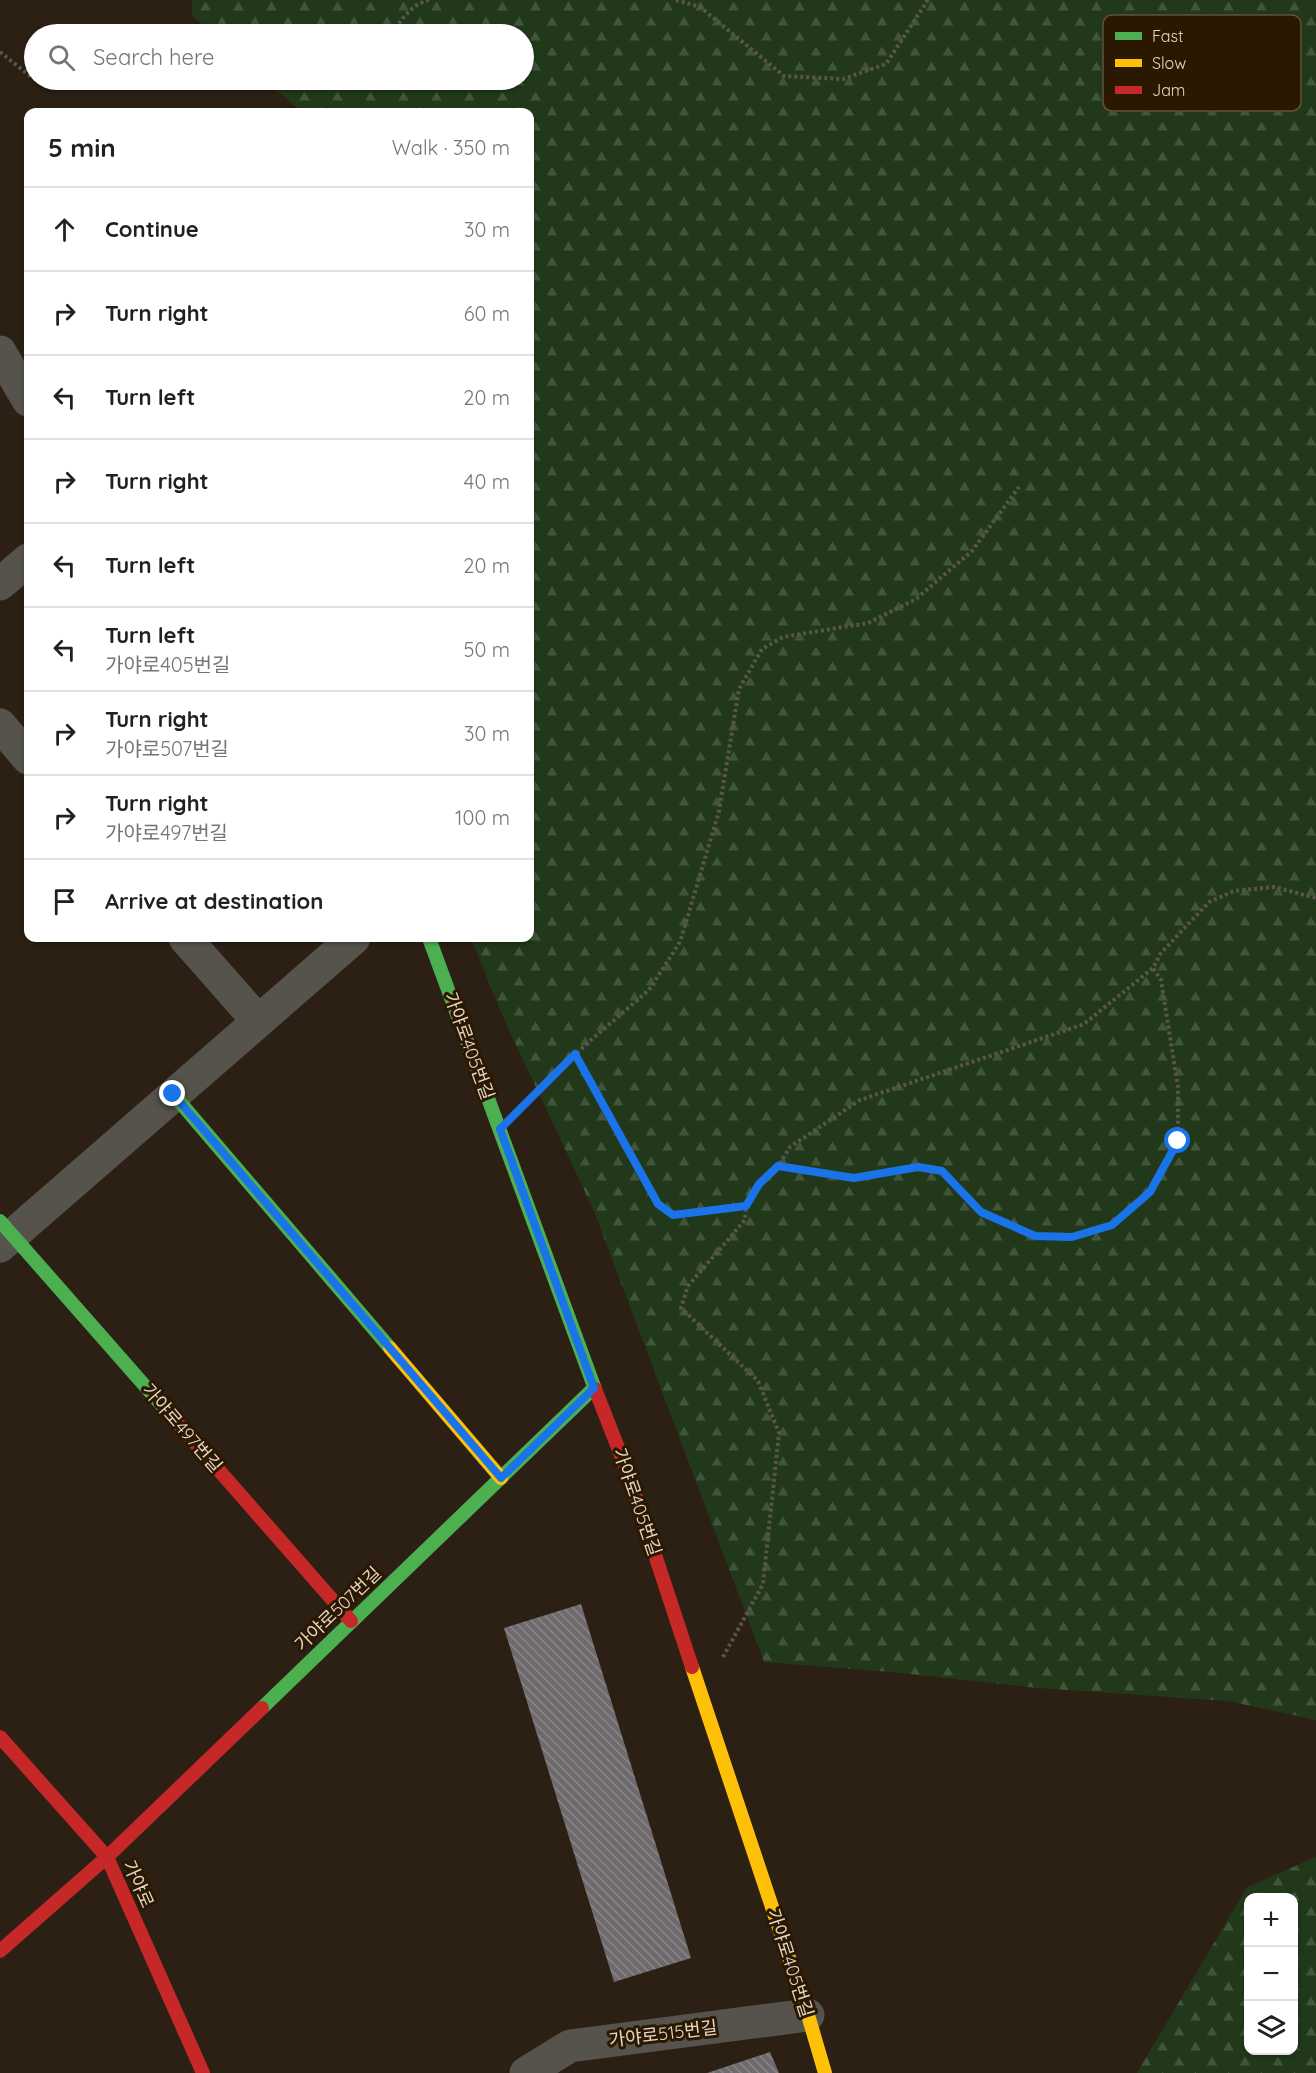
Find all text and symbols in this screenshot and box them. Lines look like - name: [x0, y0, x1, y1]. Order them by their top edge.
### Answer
- legend: [1103, 15, 1301, 111]
- search box: [24, 24, 534, 90]
- text: Fast: [1152, 26, 1183, 46]
- icon: search: [45, 41, 78, 74]
- text: Search here: [93, 43, 214, 71]
- text: Slow: [1152, 53, 1186, 73]
- text: Jam: [1152, 80, 1185, 100]
- text: 5 min: [48, 131, 116, 164]
- text: Walk · 350 m: [392, 135, 510, 160]
- icon: ahead: [48, 213, 81, 246]
- text: Continue: [105, 215, 199, 243]
- text: 30 m: [464, 217, 510, 242]
- icon: right: [48, 297, 81, 330]
- text: Turn right: [105, 299, 209, 327]
- text: 60 m: [464, 301, 510, 326]
- icon: left: [48, 381, 81, 414]
- text: Turn left: [105, 383, 195, 411]
- text: 20 m: [463, 385, 510, 410]
- icon: right: [48, 465, 81, 498]
- text: Turn right: [105, 467, 209, 495]
- text: 40 m: [464, 469, 510, 494]
- icon: left: [48, 549, 81, 582]
- text: Turn left: [105, 551, 195, 579]
- text: 20 m: [463, 553, 510, 578]
- text: Turn left: [105, 621, 195, 649]
- icon: left: [48, 633, 81, 666]
- text: 50 m: [464, 637, 510, 662]
- text: 가야로405번길: [105, 652, 230, 677]
- text: Turn right: [105, 705, 209, 733]
- icon: right: [48, 717, 81, 750]
- text: 30 m: [464, 721, 510, 746]
- text: 가야로507번길: [105, 736, 229, 761]
- text: Turn right: [105, 789, 209, 817]
- icon: right: [48, 801, 81, 834]
- text: 100 m: [455, 805, 510, 830]
- text: 가야로497번길: [105, 820, 228, 845]
- icon: arrive: [48, 885, 81, 918]
- text: Arrive at destination: [105, 887, 323, 915]
- street label: 가야로405번길: [439, 989, 500, 1103]
- route end: [159, 1080, 185, 1106]
- route start: [1164, 1127, 1190, 1153]
- street label: 가야로497번길: [137, 1378, 227, 1477]
- street label: 가야로405번길: [608, 1445, 667, 1559]
- street label: 가야로507번길: [290, 1562, 386, 1656]
- street label: 가야로: [118, 1856, 159, 1911]
- map controls: [1244, 1893, 1298, 2055]
- button: +: [1244, 1893, 1298, 1947]
- street label: 가야로405번길: [762, 1906, 819, 2020]
- button: −: [1244, 1947, 1298, 2001]
- button: layers: [1244, 2001, 1298, 2055]
- street label: 가야로515번길: [607, 2015, 718, 2052]

